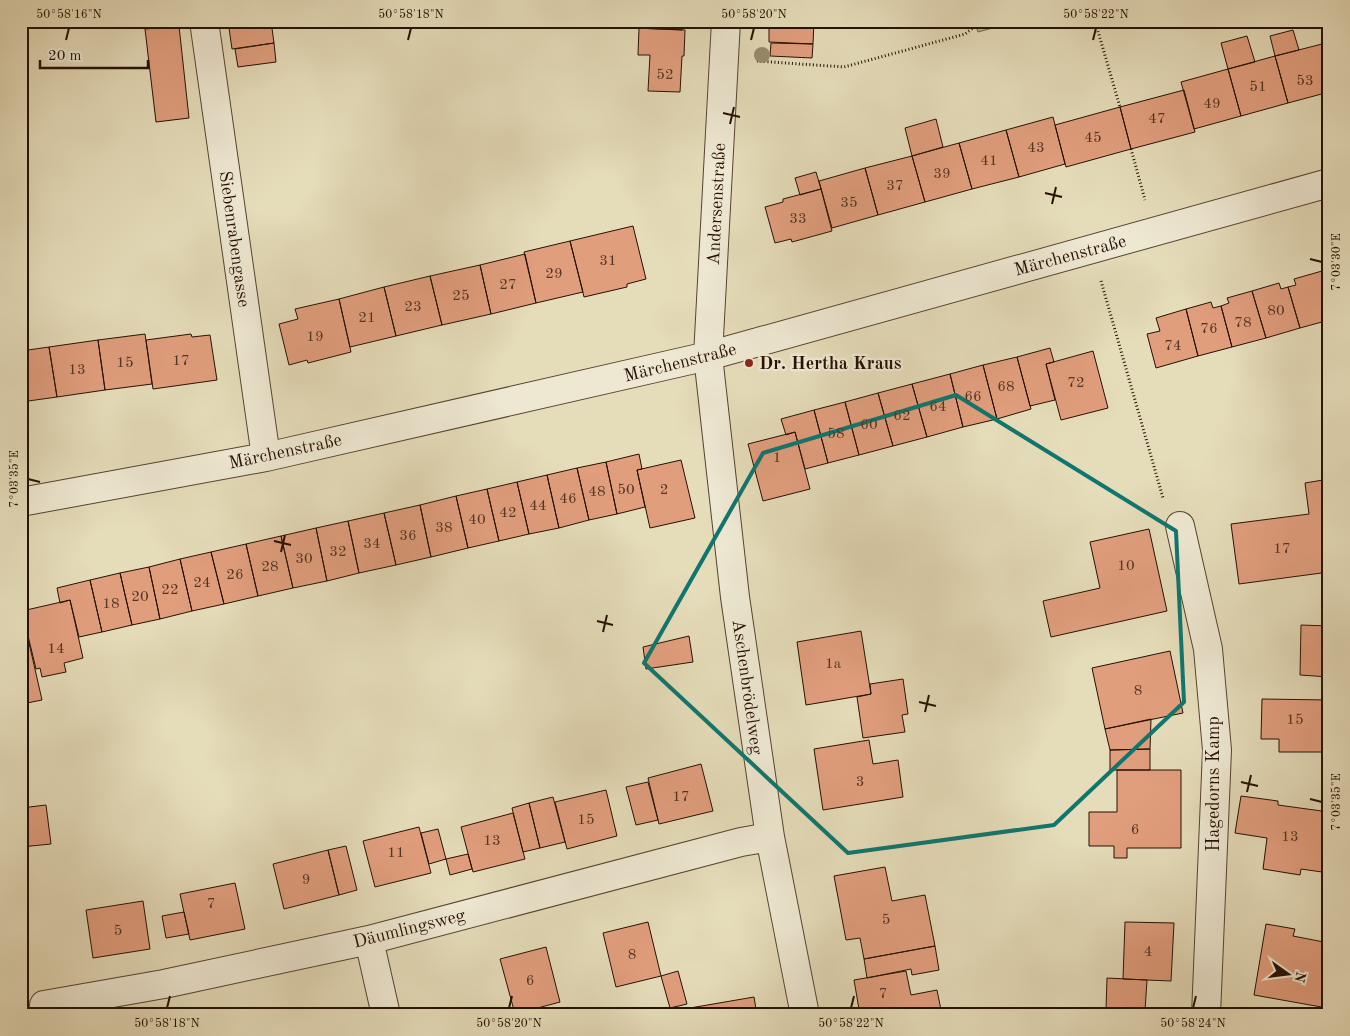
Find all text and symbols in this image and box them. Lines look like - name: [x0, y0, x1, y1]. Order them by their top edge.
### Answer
- text: 50°58'16"N: [36, 8, 102, 21]
- text: 50°58'18"N: [378, 8, 444, 21]
- text: 50°58'20"N: [721, 8, 787, 21]
- text: 50°58'22"N: [1063, 8, 1129, 21]
- scale bar: [40, 38, 148, 70]
- text: 20 m: [48, 49, 82, 64]
- house number: 52: [656, 68, 674, 83]
- house number: 53: [1296, 74, 1314, 89]
- house number: 51: [1249, 80, 1267, 95]
- house number: 49: [1203, 97, 1221, 112]
- house number: 47: [1148, 112, 1166, 127]
- house number: 45: [1084, 131, 1102, 146]
- house number: 43: [1027, 141, 1045, 156]
- street label: Andersenstraße: [705, 142, 729, 266]
- house number: 41: [980, 154, 998, 169]
- house number: 39: [933, 167, 951, 182]
- street label: Siebenrabengasse: [216, 170, 252, 308]
- house number: 37: [886, 179, 904, 194]
- house number: 35: [840, 196, 858, 211]
- house number: 33: [789, 212, 807, 227]
- street label: Märchenstraße: [1012, 232, 1128, 280]
- text: 7°03'30"E: [1331, 233, 1343, 291]
- house number: 31: [599, 254, 617, 269]
- house number: 29: [545, 267, 563, 282]
- house number: 27: [499, 278, 517, 293]
- house number: 25: [452, 289, 470, 304]
- house number: 23: [404, 300, 422, 315]
- house number: 80: [1267, 304, 1285, 319]
- house number: 21: [358, 311, 376, 326]
- house number: 78: [1234, 316, 1252, 331]
- house number: 76: [1200, 322, 1218, 337]
- house number: 19: [306, 330, 324, 345]
- house number: 74: [1164, 339, 1182, 354]
- street label: Märchenstraße: [622, 340, 738, 386]
- house number: 17: [172, 354, 190, 369]
- place label: Dr. Hertha Kraus: [759, 355, 902, 373]
- house number: 15: [116, 356, 134, 371]
- marker: Dr. Hertha Kraus: [743, 357, 755, 369]
- house number: 13: [68, 363, 86, 378]
- house number: 72: [1067, 376, 1085, 391]
- house number: 68: [997, 380, 1015, 395]
- house number: 66: [964, 390, 982, 405]
- house number: 64: [929, 400, 947, 415]
- house number: 62: [893, 409, 911, 424]
- house number: 60: [860, 418, 878, 433]
- house number: 58: [827, 427, 845, 442]
- street label: Märchenstraße: [227, 431, 343, 473]
- text: 7°03'35"E: [8, 450, 21, 508]
- house number: 1: [773, 451, 781, 466]
- house number: 50: [617, 483, 635, 498]
- house number: 2: [660, 483, 668, 498]
- house number: 48: [588, 485, 606, 500]
- house number: 46: [559, 492, 577, 507]
- house number: 44: [529, 499, 547, 514]
- house number: 42: [499, 506, 517, 521]
- house number: 40: [468, 513, 486, 528]
- house number: 38: [435, 521, 453, 536]
- house number: 36: [399, 529, 417, 544]
- house number: 34: [363, 537, 381, 552]
- house number: 17: [1273, 542, 1291, 557]
- house number: 32: [329, 545, 347, 560]
- house number: 30: [295, 552, 313, 567]
- house number: 10: [1117, 559, 1135, 574]
- house number: 28: [261, 560, 279, 575]
- house number: 26: [226, 568, 244, 583]
- house number: 24: [193, 576, 211, 591]
- house number: 22: [161, 583, 179, 598]
- house number: 20: [131, 590, 149, 605]
- house number: 18: [102, 597, 120, 612]
- street label: Aschenbrödelweg: [729, 618, 765, 756]
- house number: 14: [47, 642, 65, 657]
- house number: 1a: [825, 657, 842, 672]
- house number: 8: [1134, 684, 1142, 699]
- house number: 15: [1286, 713, 1304, 728]
- street label: Hagedorns Kamp: [1205, 716, 1223, 852]
- text: 7°03'35"E: [1330, 773, 1343, 831]
- house number: 3: [856, 775, 864, 790]
- house number: 17: [672, 790, 690, 805]
- house number: 15: [577, 813, 595, 828]
- house number: 6: [1131, 823, 1139, 838]
- house number: 13: [1281, 830, 1299, 845]
- house number: 13: [483, 834, 501, 849]
- house number: 11: [387, 846, 405, 861]
- house number: 9: [302, 873, 310, 888]
- house number: 7: [207, 897, 215, 912]
- street label: Däumlingsweg: [351, 906, 467, 952]
- house number: 5: [882, 913, 890, 928]
- house number: 5: [114, 924, 122, 939]
- house number: 4: [1144, 945, 1152, 960]
- house number: 8: [628, 948, 636, 963]
- north arrow: [1262, 948, 1312, 998]
- text: N: [1291, 970, 1308, 984]
- house number: 6: [526, 974, 534, 989]
- house number: 7: [879, 987, 887, 1002]
- text: 50°58'18"N: [134, 1017, 200, 1030]
- text: 50°58'20"N: [476, 1017, 542, 1030]
- text: 50°58'22"N: [818, 1017, 884, 1030]
- text: 50°58'24"N: [1160, 1017, 1226, 1030]

